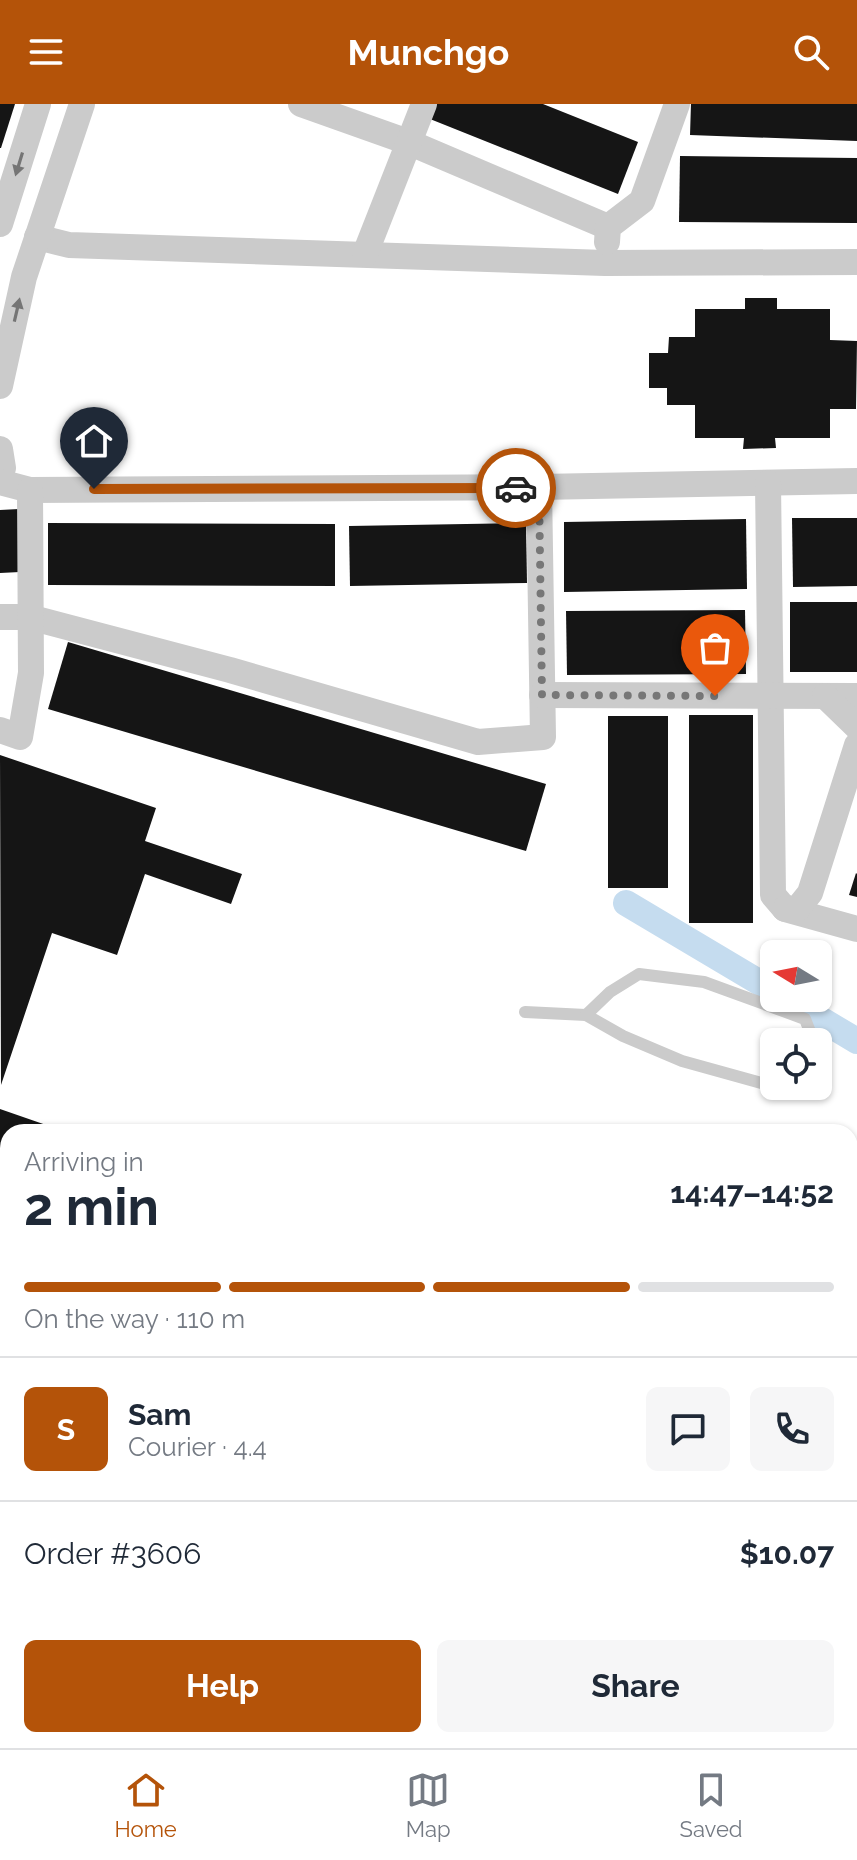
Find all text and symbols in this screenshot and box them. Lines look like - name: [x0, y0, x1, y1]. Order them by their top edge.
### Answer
- icon: menu: [24, 30, 68, 74]
- icon: search: [789, 30, 833, 74]
- text: Munchgo: [348, 31, 509, 73]
- one-way arrow: [12, 152, 25, 176]
- one-way arrow: [11, 297, 24, 322]
- pin: [60, 407, 128, 489]
- icon: home: [72, 419, 116, 463]
- courier: [476, 448, 556, 528]
- icon: car: [494, 466, 538, 510]
- pin: [681, 614, 749, 696]
- icon: bag: [693, 626, 737, 670]
- north arrow: [760, 940, 832, 1012]
- map controls: [760, 940, 832, 1100]
- button: locate: [760, 1028, 832, 1100]
- text: Arriving in: [24, 1147, 144, 1177]
- text: 14:47–14:52: [670, 1175, 834, 1210]
- text: 2 min: [24, 1176, 159, 1237]
- text: On the way · 110 m: [24, 1304, 245, 1334]
- button: chat: [646, 1387, 730, 1471]
- button: phone: [750, 1387, 834, 1471]
- text: Sam: [128, 1397, 191, 1432]
- text: S: [57, 1412, 75, 1447]
- text: Courier · 4.4: [128, 1432, 267, 1462]
- text: Order #3606: [24, 1536, 201, 1571]
- text: $10.07: [740, 1536, 834, 1571]
- button: Help: [24, 1640, 421, 1732]
- button: Share: [437, 1640, 834, 1732]
- tab: Home: [115, 1768, 177, 1842]
- tab: Map: [406, 1768, 451, 1842]
- tab: Saved: [680, 1768, 742, 1842]

